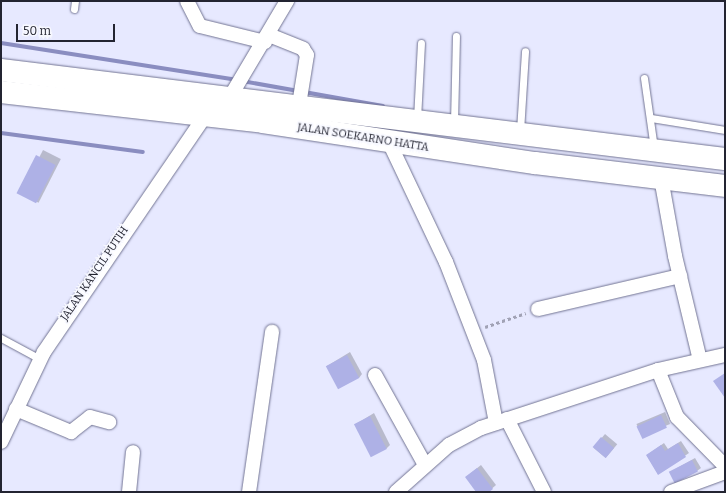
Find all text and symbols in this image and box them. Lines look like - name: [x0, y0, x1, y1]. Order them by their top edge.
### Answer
- scale bar: [18, 16, 117, 42]
- text: 50 m: [23, 24, 51, 38]
- street label: JALAN SOEKARNO HATTA: [296, 121, 430, 155]
- street label: JALAN KANCIL PUTIH: [58, 224, 132, 324]

